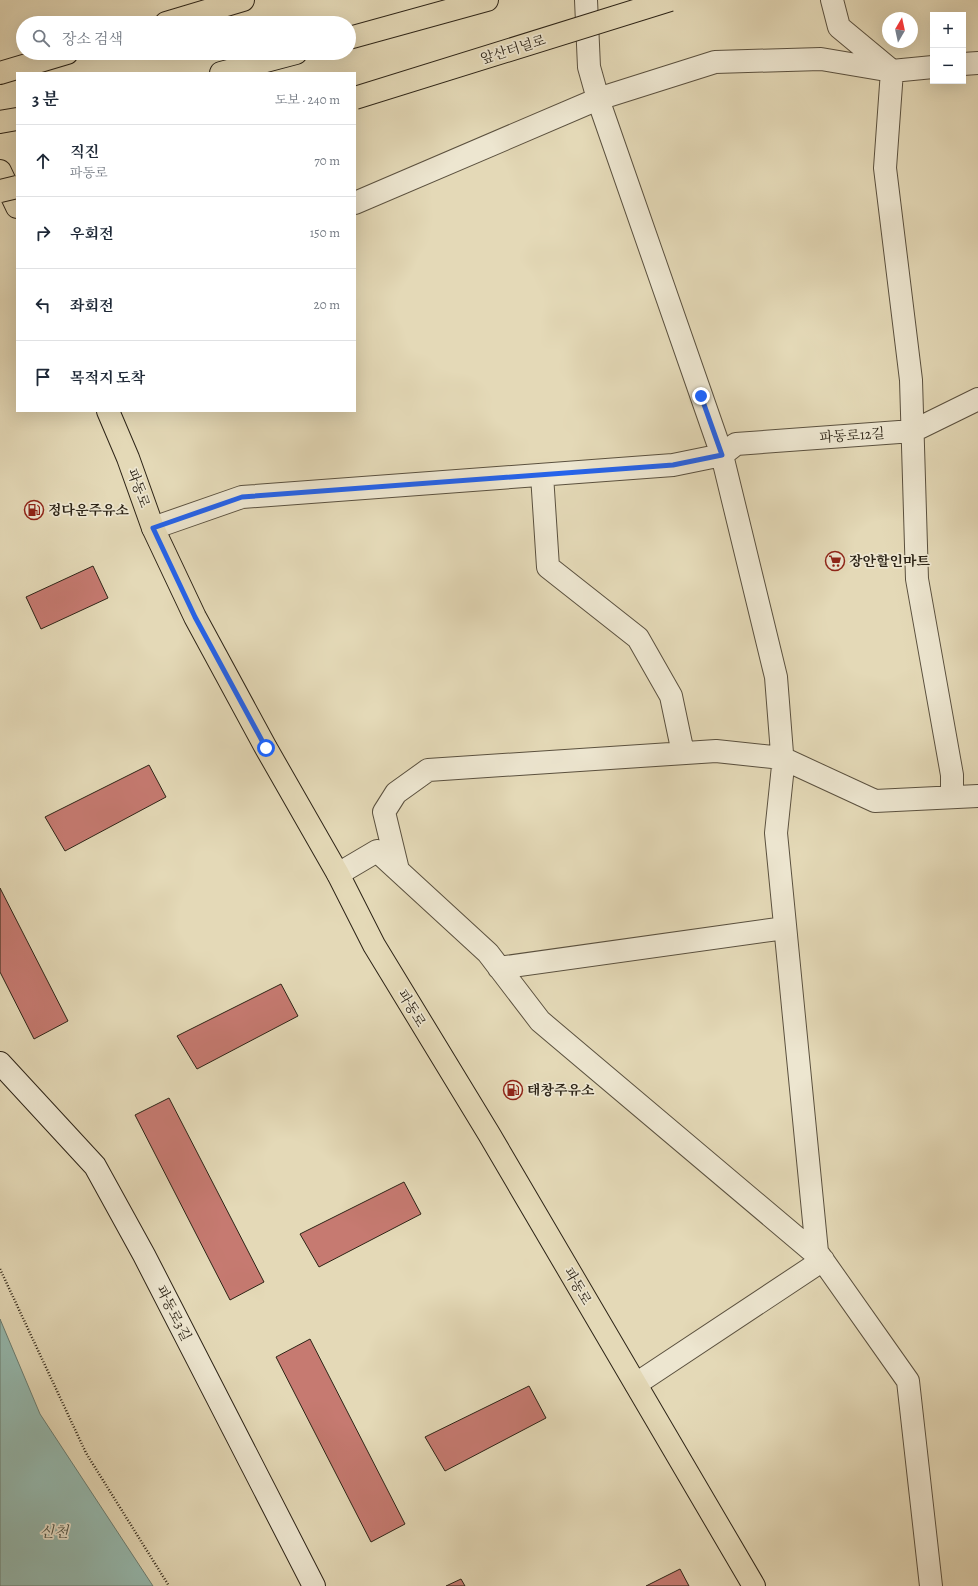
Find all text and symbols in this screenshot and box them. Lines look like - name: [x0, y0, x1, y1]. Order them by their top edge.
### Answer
- north arrow: [882, 12, 918, 48]
- map controls: [930, 12, 966, 84]
- button: +: [930, 12, 966, 48]
- search box: [16, 16, 356, 60]
- icon: search: [30, 27, 52, 49]
- text: 장소 검색: [62, 29, 123, 49]
- street label: 앞산터널로: [478, 30, 549, 68]
- button: −: [930, 48, 966, 84]
- text: 3 분: [32, 88, 59, 111]
- text: 도보 · 240 m: [275, 91, 340, 108]
- text: 직진: [70, 142, 99, 162]
- icon: ahead: [32, 150, 54, 172]
- text: 70 m: [314, 152, 340, 169]
- text: 파동로: [70, 164, 108, 181]
- icon: right: [32, 222, 54, 244]
- text: 우회전: [70, 224, 113, 244]
- text: 150 m: [310, 224, 340, 241]
- icon: left: [32, 294, 54, 316]
- text: 좌회전: [70, 296, 113, 316]
- text: 20 m: [314, 296, 340, 313]
- icon: arrive: [32, 366, 54, 388]
- text: 목적지 도착: [70, 368, 145, 388]
- route end: [692, 387, 710, 405]
- street label: 파동로12길: [819, 424, 885, 447]
- street label: 파동로: [123, 466, 155, 511]
- fuel station icon: 정다운주유소: [23, 499, 45, 521]
- place label: 정다운주유소: [48, 501, 130, 520]
- supermarket icon: 장안할인마트: [824, 550, 846, 572]
- place label: 장안할인마트: [849, 552, 931, 571]
- route start: [257, 739, 275, 757]
- street label: 파동로: [393, 986, 430, 1031]
- fuel station icon: 태창주유소: [502, 1079, 524, 1101]
- place label: 태창주유소: [527, 1081, 595, 1100]
- street label: 파동로: [559, 1264, 596, 1309]
- street label: 파동로3길: [151, 1282, 196, 1344]
- water label: 신천: [40, 1522, 70, 1542]

